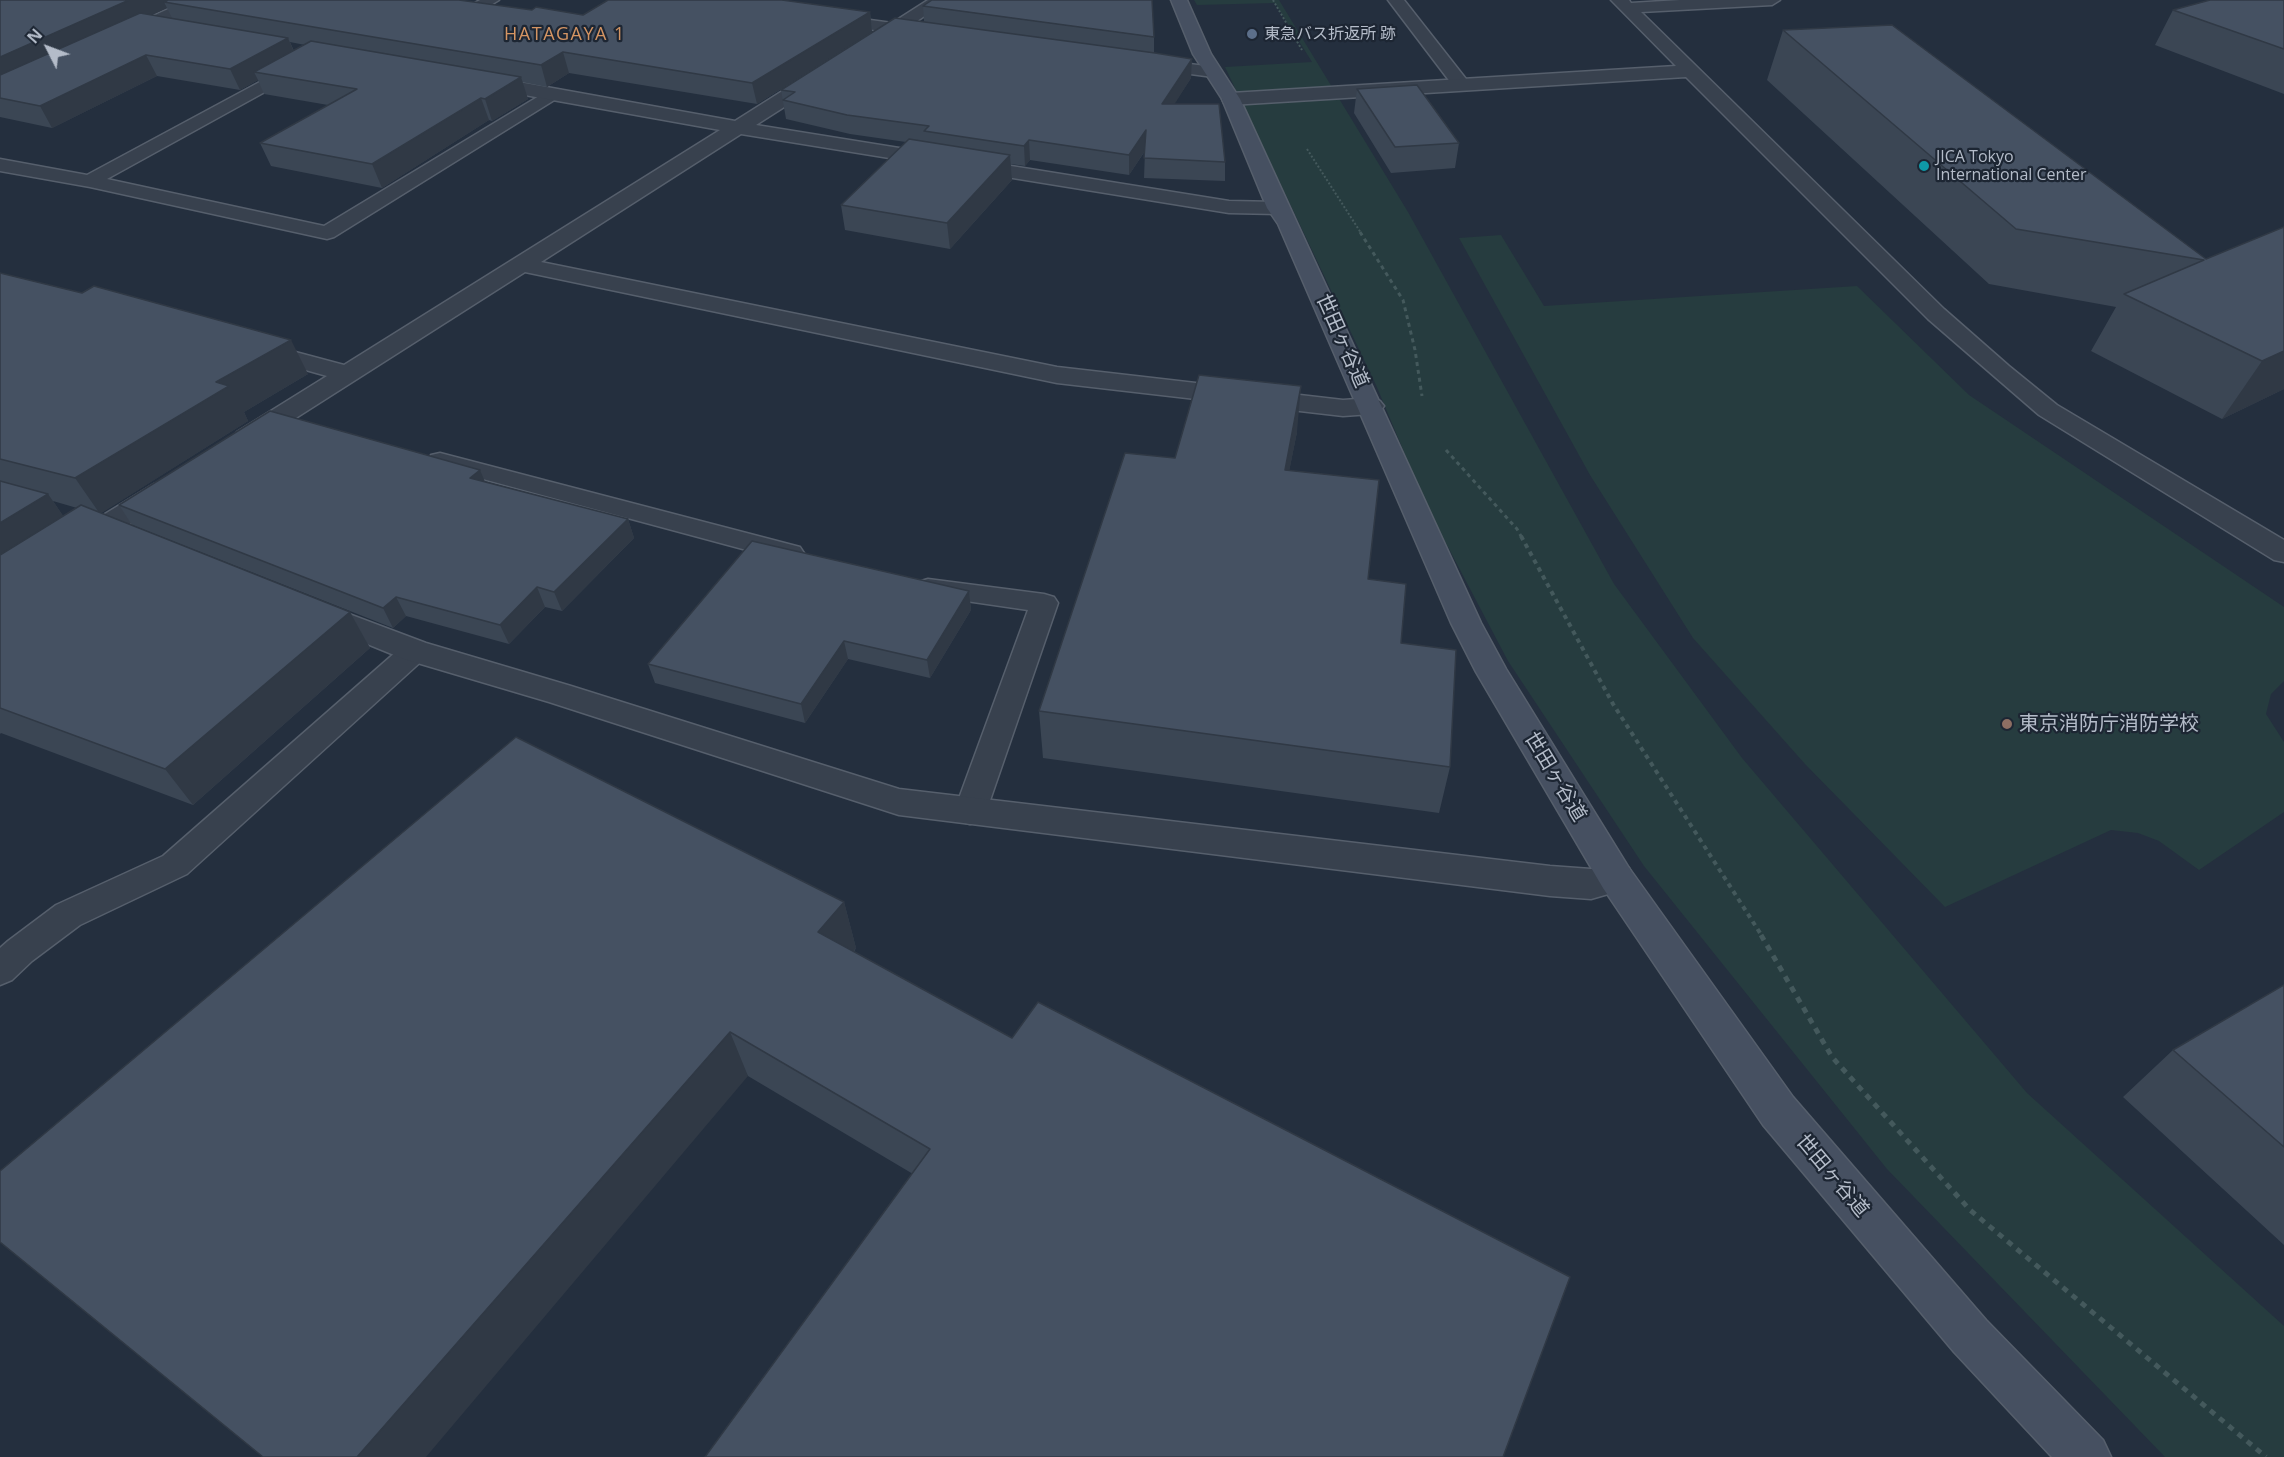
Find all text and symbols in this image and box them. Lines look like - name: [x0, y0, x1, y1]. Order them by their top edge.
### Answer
- north arrow: [18, 18, 78, 78]
- text: N: [22, 24, 47, 48]
- district label: HATAGAYA 1: [504, 24, 626, 46]
- place label: 東急バス折返所 跡: [1264, 24, 1396, 44]
- marker: 東急バス折返所 跡: [1245, 27, 1259, 41]
- place label: JICA Tokyo International Center: [1936, 147, 2087, 185]
- marker: JICA Tokyo International Center: [1917, 159, 1931, 173]
- street label: 世田ヶ谷道: [1311, 290, 1373, 392]
- place label: 東京消防庁消防学校: [2019, 712, 2199, 736]
- marker: 東京消防庁消防学校: [2000, 717, 2014, 731]
- street label: 世田ヶ谷道: [1519, 728, 1591, 826]
- street label: 世田ヶ谷道: [1791, 1130, 1873, 1222]

